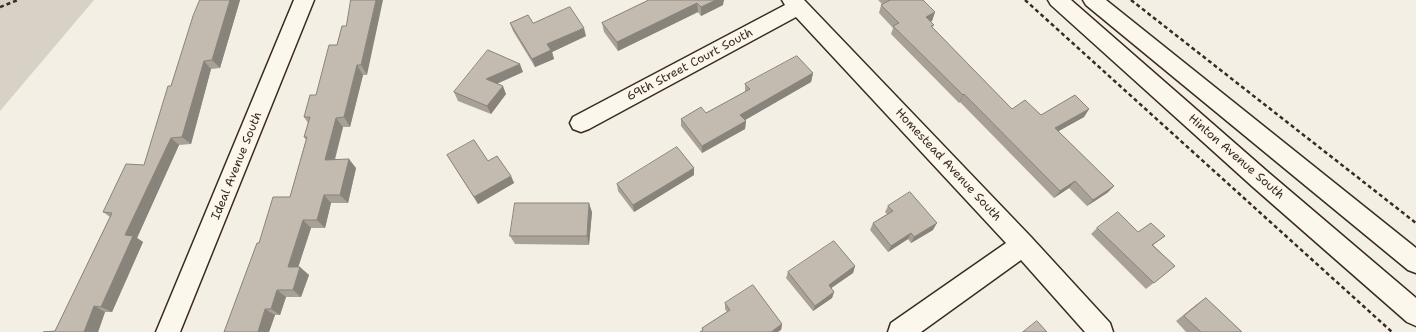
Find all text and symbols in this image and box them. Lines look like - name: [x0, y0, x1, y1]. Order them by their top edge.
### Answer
- street label: 69th Street Court South: [624, 26, 756, 104]
- street label: Homestead Avenue South: [892, 106, 1004, 224]
- street label: Ideal Avenue South: [209, 110, 265, 222]
- street label: Hinton Avenue South: [1185, 111, 1287, 203]

